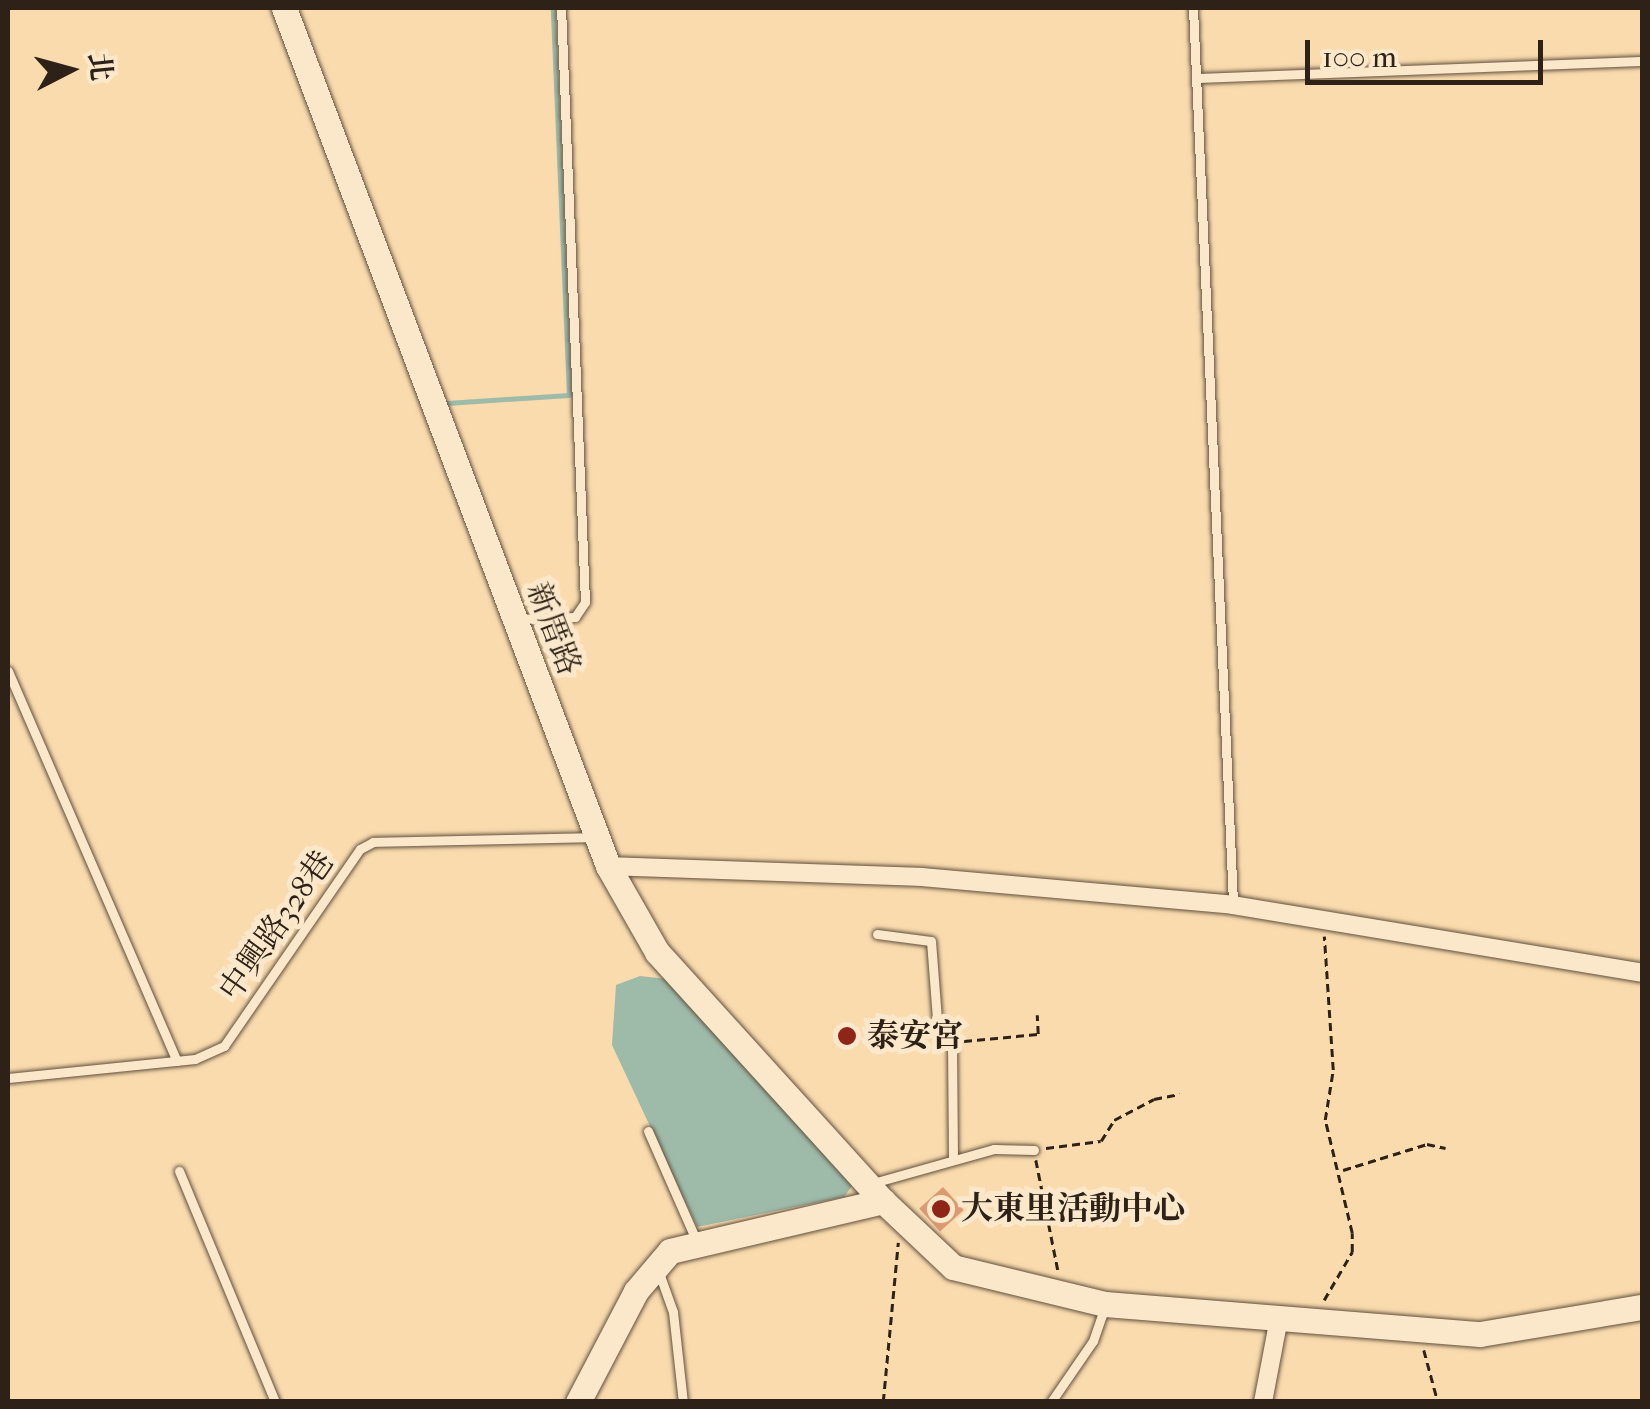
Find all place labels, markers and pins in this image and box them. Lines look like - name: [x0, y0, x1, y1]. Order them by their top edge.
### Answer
- place label: 泰安宮: [867, 1017, 963, 1055]
- marker: 泰安宮: [836, 1025, 858, 1047]
- place label: 大東里活動中心: [961, 1190, 1185, 1228]
- marker: 大東里活動中心: [930, 1198, 952, 1220]

